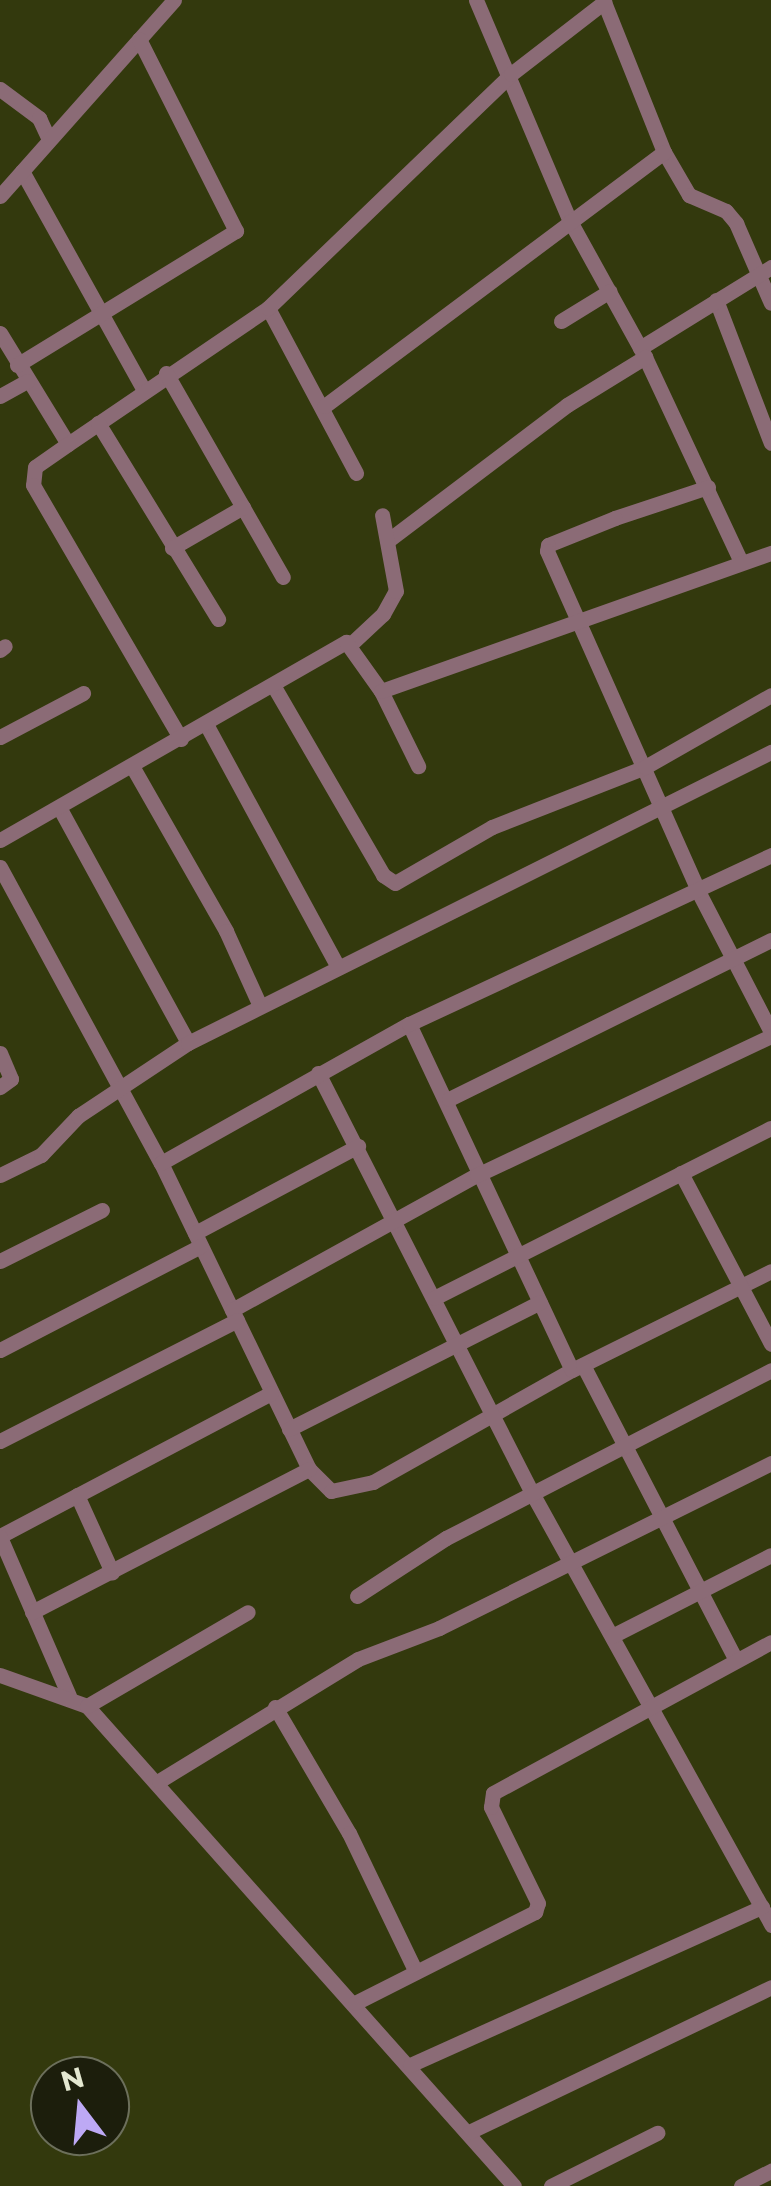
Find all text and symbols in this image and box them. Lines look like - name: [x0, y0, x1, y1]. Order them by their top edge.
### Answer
- north arrow: [30, 2056, 130, 2156]
- text: N: [57, 2060, 88, 2099]

